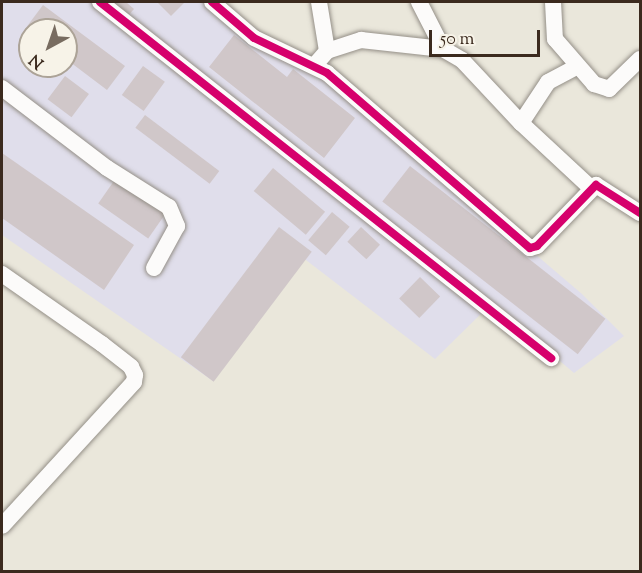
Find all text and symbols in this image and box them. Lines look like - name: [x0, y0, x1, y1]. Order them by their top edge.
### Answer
- north arrow: [18, 18, 78, 78]
- scale bar: [432, 18, 543, 56]
- text: 50 m: [440, 27, 474, 53]
- text: N: [25, 48, 50, 74]

